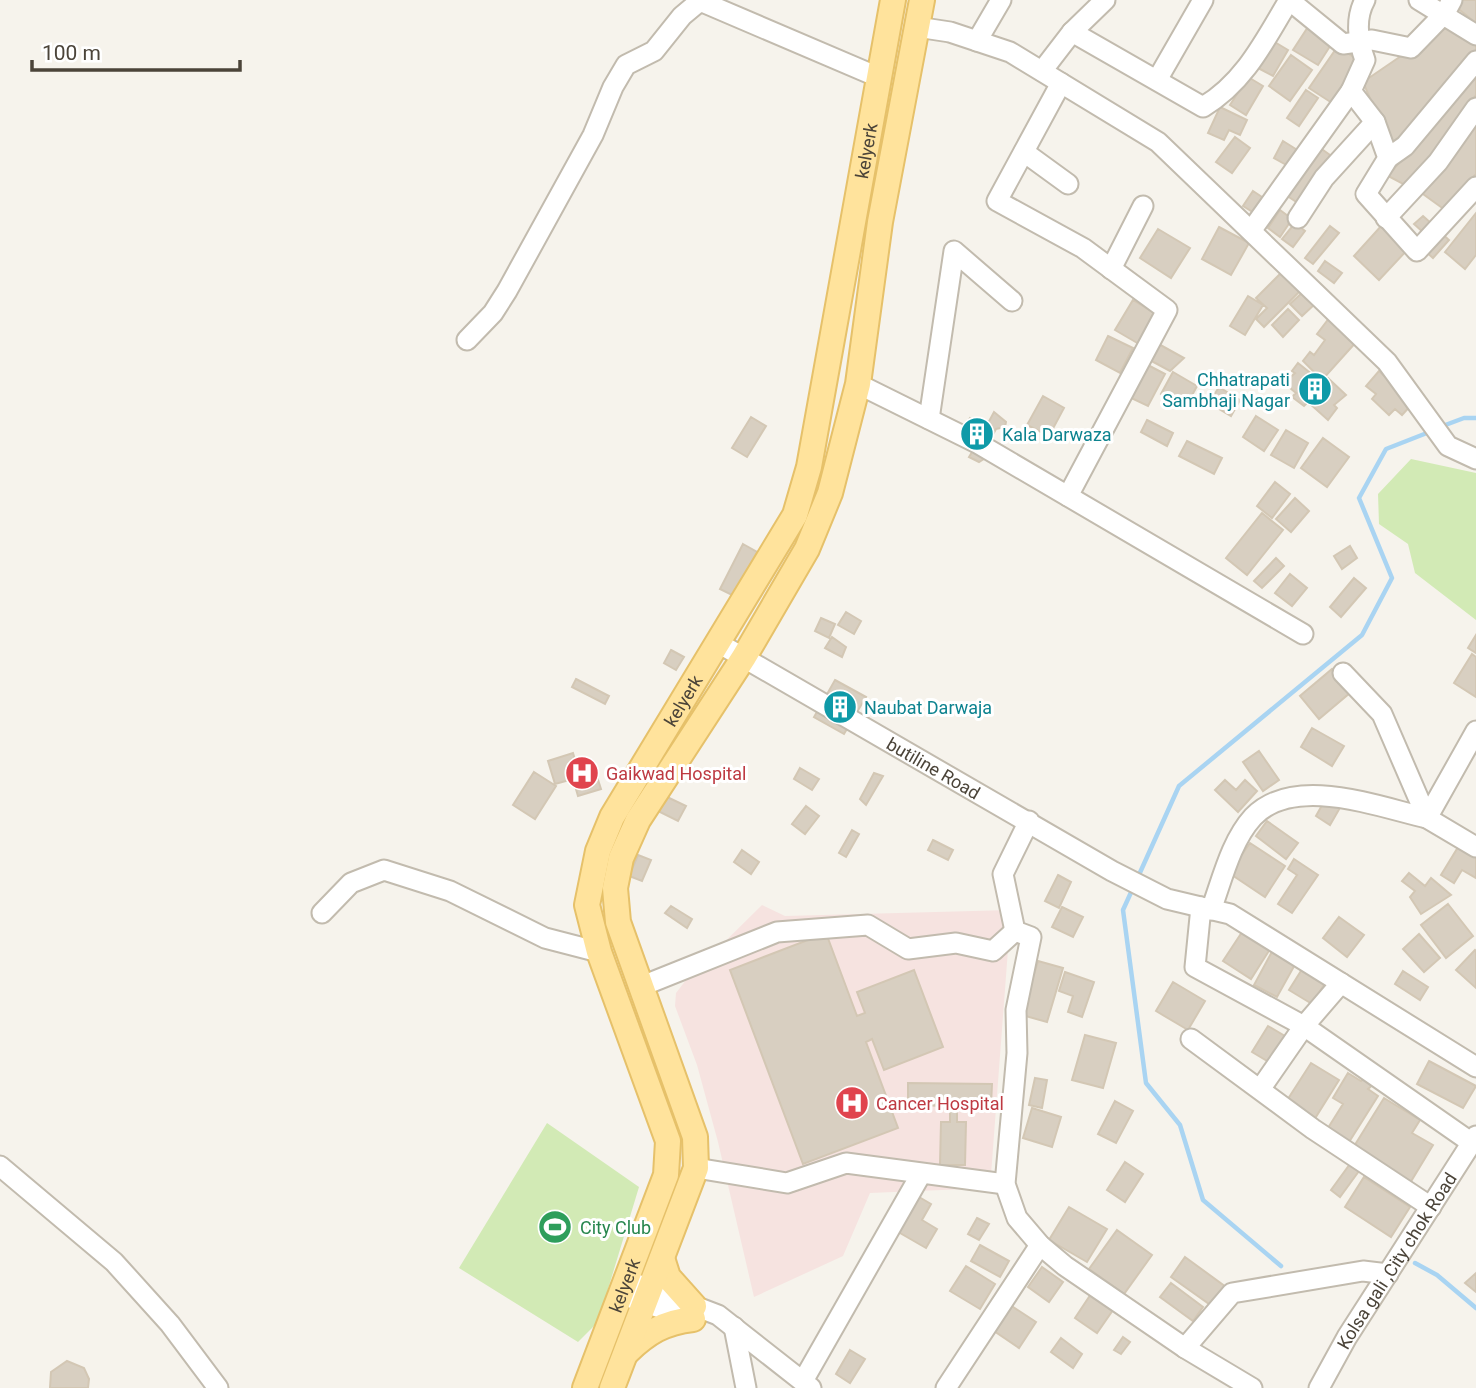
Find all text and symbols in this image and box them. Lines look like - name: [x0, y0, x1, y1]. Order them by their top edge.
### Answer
- scale bar: [32, 28, 240, 72]
- text: 100 m: [42, 41, 101, 65]
- street label: kelyerk: [851, 120, 881, 180]
- place label: Chhatrapati Sambhaji Nagar: [1162, 369, 1290, 411]
- building icon: Chhatrapati Sambhaji Nagar: [1296, 370, 1334, 408]
- building icon: Kala Darwaza: [958, 415, 996, 453]
- place label: Kala Darwaza: [1002, 424, 1112, 445]
- street label: kelyerk: [659, 670, 707, 730]
- building icon: Naubat Darwaja: [821, 688, 859, 726]
- place label: Naubat Darwaja: [864, 697, 992, 718]
- street label: butiline Road: [883, 733, 984, 803]
- hospital icon: Gaikwad Hospital: [563, 754, 601, 792]
- place label: Gaikwad Hospital: [606, 763, 746, 784]
- hospital icon: Cancer Hospital: [833, 1084, 871, 1122]
- place label: Cancer Hospital: [876, 1093, 1004, 1114]
- street label: Kolsa gali ,City chok Road: [1332, 1168, 1460, 1353]
- sports icon: City Club: [536, 1208, 574, 1246]
- place label: City Club: [580, 1217, 651, 1238]
- street label: kelyerk: [604, 1254, 644, 1315]

